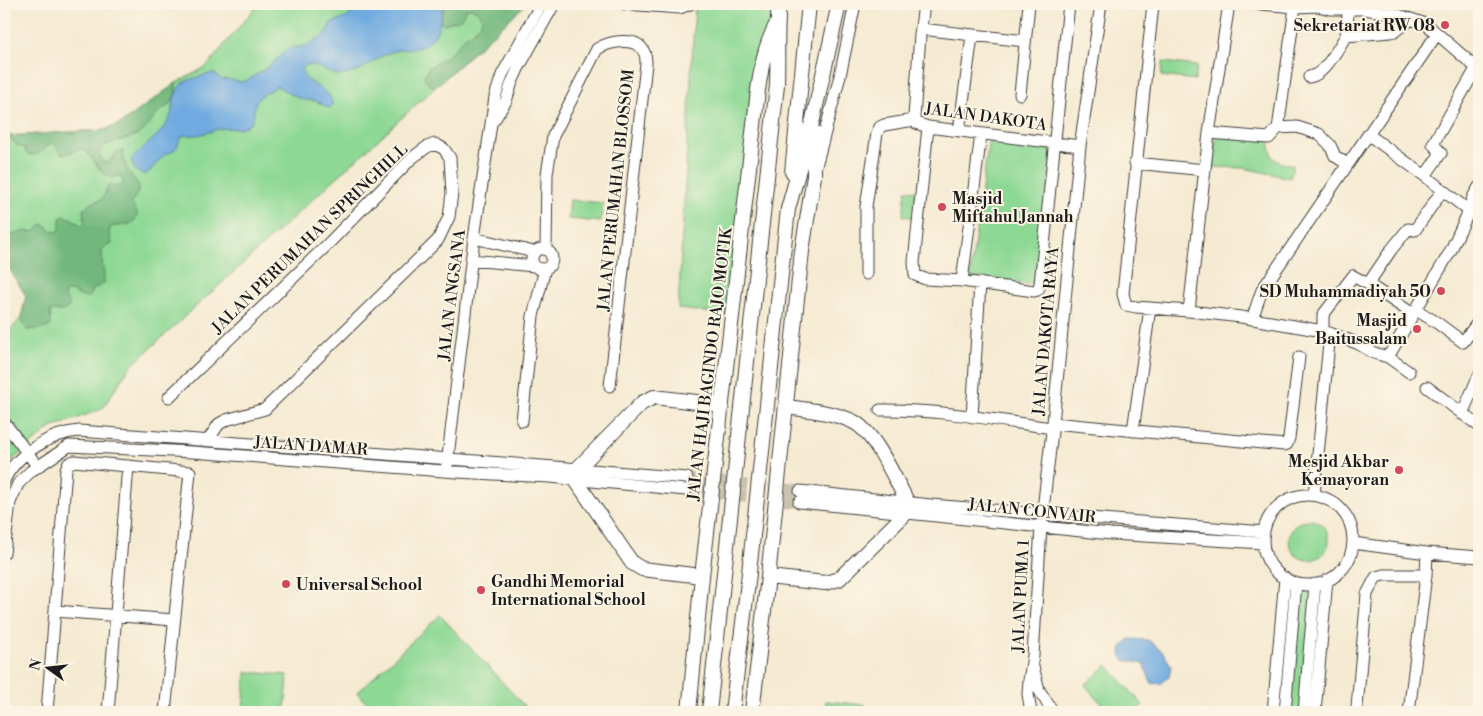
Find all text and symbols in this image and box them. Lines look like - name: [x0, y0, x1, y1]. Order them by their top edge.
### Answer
- place label: Sekretariat RW 08: [1294, 16, 1435, 36]
- marker: Sekretariat RW 08: [1439, 19, 1451, 31]
- street label: JALAN PERUMAHAN BLOSSOM: [593, 68, 639, 313]
- street label: JALAN DAKOTA: [922, 98, 1049, 136]
- street label: JALAN PERUMAHAN SPRINGHILL: [207, 139, 412, 338]
- place label: Masjid Miftahul Jannah: [952, 189, 1074, 227]
- marker: Masjid Miftahul Jannah: [936, 201, 948, 213]
- street label: JALAN HAJI BAGINDO RAJO MOTIK: [683, 225, 737, 503]
- street label: JALAN ANGSANA: [434, 227, 470, 363]
- street label: JALAN DAKOTA RAYA: [1029, 245, 1063, 417]
- place label: SD Muhammadiyah 50: [1260, 282, 1431, 302]
- marker: SD Muhammadiyah 50: [1435, 285, 1447, 297]
- place label: Masjid Baitussalam: [1315, 311, 1407, 349]
- marker: Masjid Baitussalam: [1411, 323, 1423, 335]
- street label: JALAN DAMAR: [252, 432, 369, 460]
- place label: Mesjid Akbar Kemayoran: [1288, 452, 1389, 490]
- marker: Mesjid Akbar Kemayoran: [1393, 464, 1405, 476]
- street label: JALAN CONVAIR: [966, 494, 1097, 528]
- street label: JALAN PUMA 1: [1008, 539, 1034, 654]
- place label: Gandhi Memorial International School: [491, 572, 646, 610]
- place label: Universal School: [296, 575, 423, 595]
- marker: Universal School: [280, 578, 292, 590]
- marker: Gandhi Memorial International School: [475, 584, 487, 596]
- north arrow: [22, 644, 72, 694]
- text: N: [26, 657, 47, 673]

